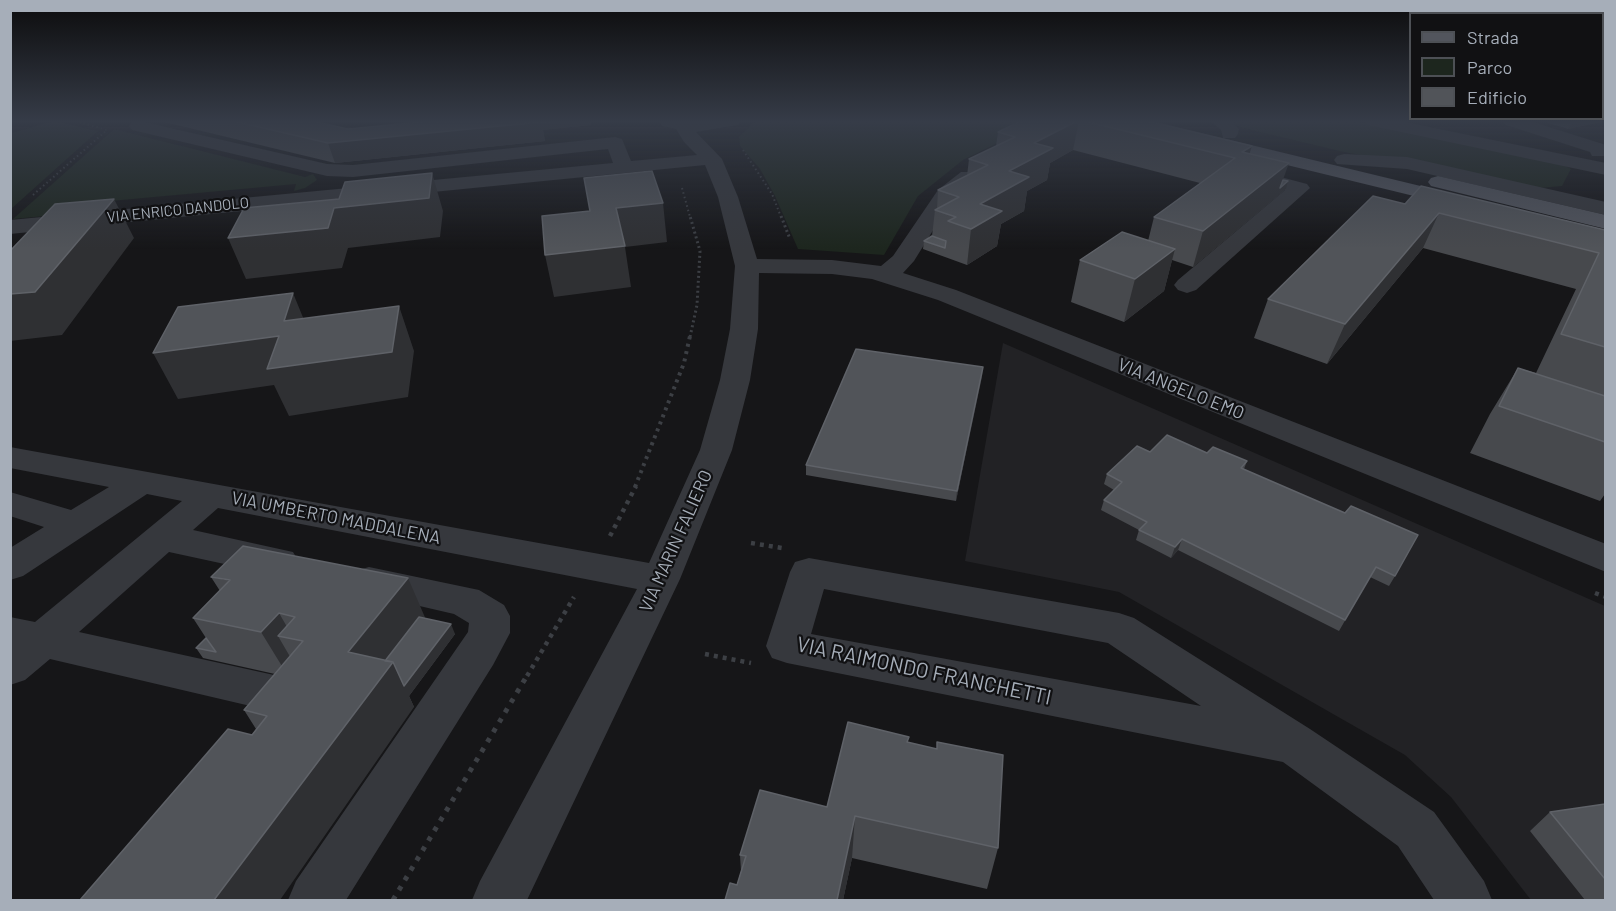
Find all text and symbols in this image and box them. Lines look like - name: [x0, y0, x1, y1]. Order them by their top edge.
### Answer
- legend: [1409, 12, 1604, 120]
- text: Strada: [1467, 26, 1519, 48]
- text: Parco: [1467, 56, 1512, 78]
- text: Edificio: [1467, 86, 1527, 108]
- street label: VIA ENRICO DANDOLO: [106, 194, 250, 226]
- street label: VIA ANGELO EMO: [1114, 354, 1248, 424]
- street label: VIA MARIN FALIERO: [635, 467, 717, 615]
- street label: VIA UMBERTO MADDALENA: [230, 487, 442, 549]
- street label: VIA RAIMONDO FRANCHETTI: [794, 632, 1054, 710]

